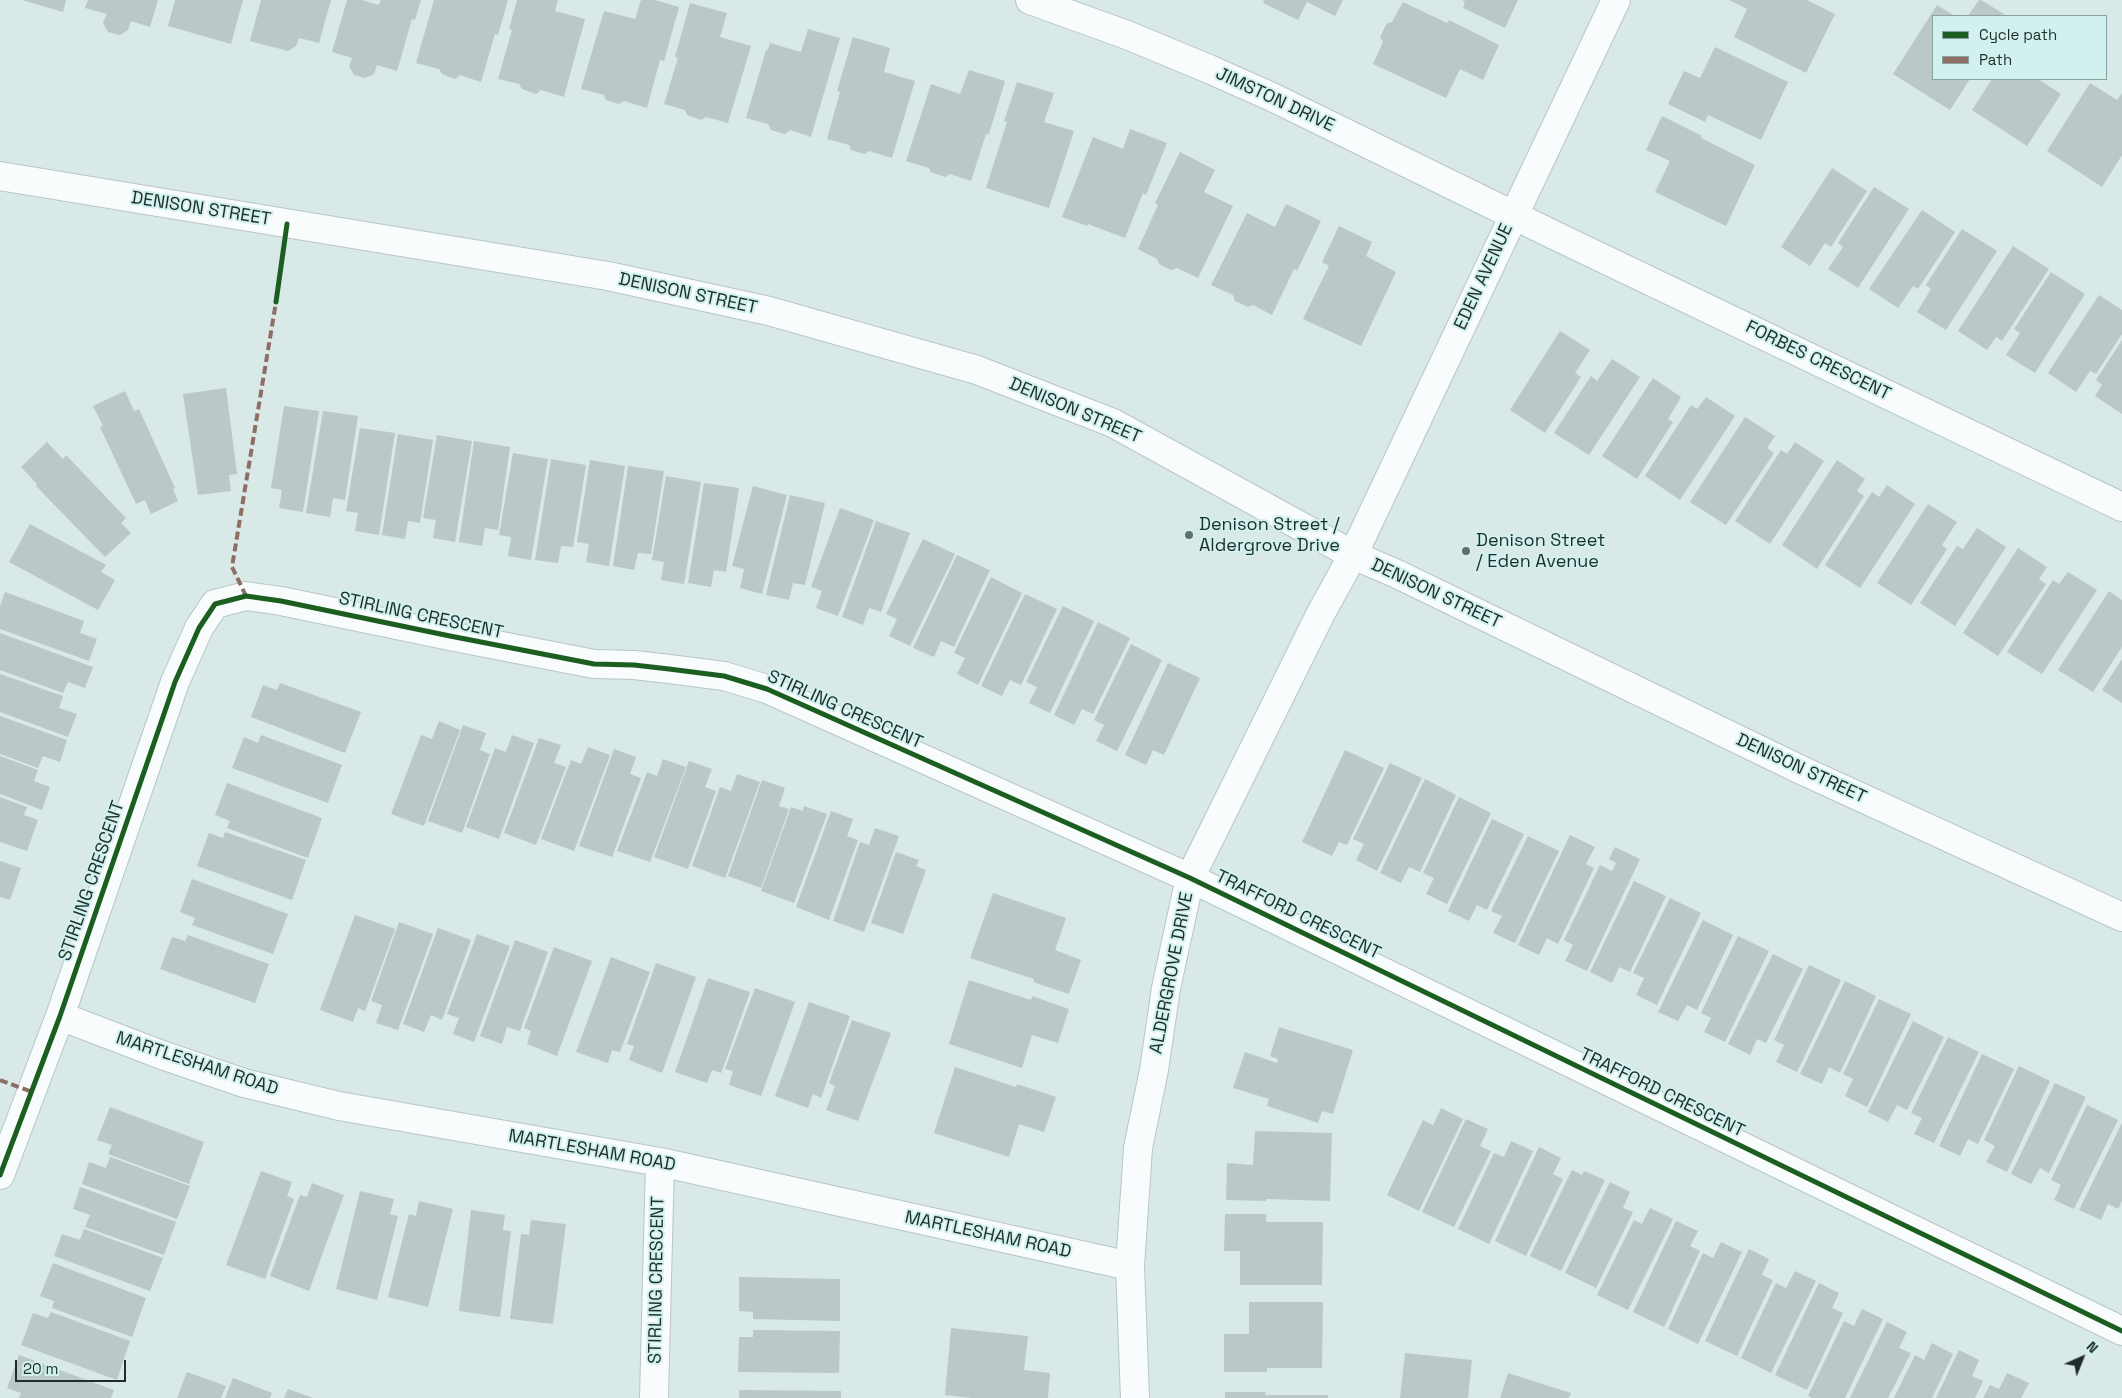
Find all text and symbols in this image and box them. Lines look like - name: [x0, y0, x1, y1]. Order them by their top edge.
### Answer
- legend: [1932, 15, 2107, 80]
- text: Cycle path: [1979, 25, 2057, 44]
- text: Path: [1979, 50, 2012, 69]
- street label: JIMSTON DRIVE: [1212, 63, 1338, 137]
- street label: DENISON STREET: [130, 187, 272, 231]
- street label: EDEN AVENUE: [1450, 221, 1518, 333]
- street label: DENISON STREET: [617, 269, 759, 319]
- street label: FORBES CRESCENT: [1742, 316, 1894, 406]
- street label: DENISON STREET: [1006, 373, 1144, 449]
- place label: Denison Street / Aldergrove Drive: [1199, 514, 1340, 556]
- marker: Denison Street / Aldergrove Drive: [1183, 529, 1195, 541]
- place label: Denison Street / Eden Avenue: [1476, 530, 1605, 572]
- marker: Denison Street / Eden Avenue: [1460, 545, 1472, 557]
- street label: DENISON STREET: [1367, 554, 1505, 634]
- street label: STIRLING CRESCENT: [337, 588, 505, 644]
- street label: STIRLING CRESCENT: [764, 666, 926, 754]
- street label: DENISON STREET: [1732, 729, 1870, 809]
- street label: STIRLING CRESCENT: [54, 798, 130, 964]
- street label: TRAFFORD CRESCENT: [1212, 866, 1384, 964]
- street label: ALDERGROVE DRIVE: [1146, 890, 1198, 1056]
- street label: MARTLESHAM ROAD: [113, 1028, 281, 1100]
- street label: TRAFFORD CRESCENT: [1576, 1044, 1748, 1142]
- street label: MARTLESHAM ROAD: [507, 1126, 677, 1176]
- street label: STIRLING CRESCENT: [645, 1196, 669, 1364]
- street label: MARTLESHAM ROAD: [903, 1207, 1073, 1263]
- north arrow: [2057, 1333, 2107, 1383]
- text: N: [2083, 1337, 2102, 1357]
- scale bar: [18, 1350, 129, 1382]
- text: 20 m: [23, 1359, 58, 1378]

